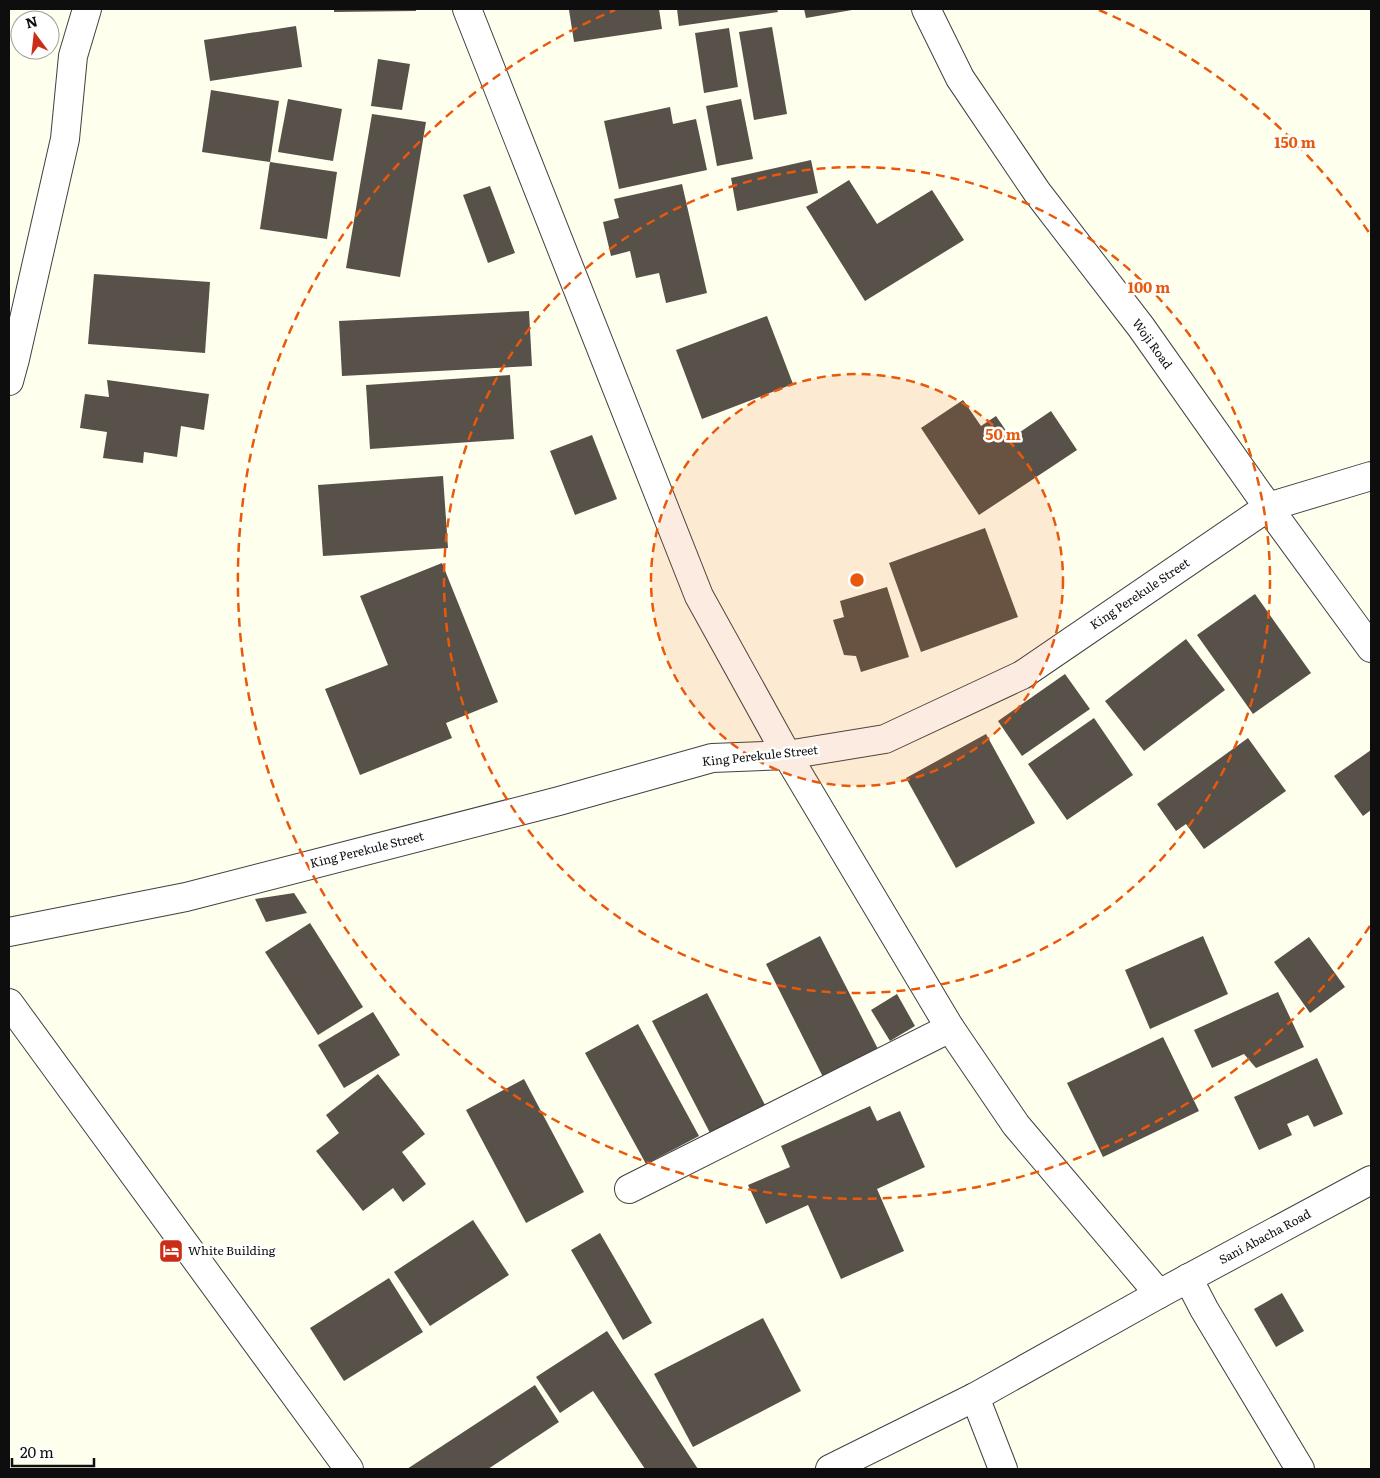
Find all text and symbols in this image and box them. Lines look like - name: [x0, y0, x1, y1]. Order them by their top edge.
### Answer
- north arrow: [10, 10, 60, 60]
- text: N: [23, 10, 40, 33]
- text: 150 m: [1274, 130, 1316, 153]
- text: 100 m: [1128, 275, 1170, 298]
- street label: Woji Road: [1128, 315, 1178, 373]
- text: 50 m: [985, 422, 1021, 445]
- street label: King Perekule Street: [1086, 553, 1193, 633]
- centre of rings: [848, 571, 866, 589]
- street label: King Perekule Street: [701, 740, 819, 770]
- street label: King Perekule Street: [308, 826, 426, 872]
- street label: Sani Abacha Road: [1215, 1204, 1314, 1268]
- hotel icon: White Building: [158, 1238, 184, 1264]
- place label: White Building: [188, 1241, 276, 1259]
- scale bar: [12, 1436, 95, 1468]
- text: 20 m: [20, 1440, 54, 1463]

